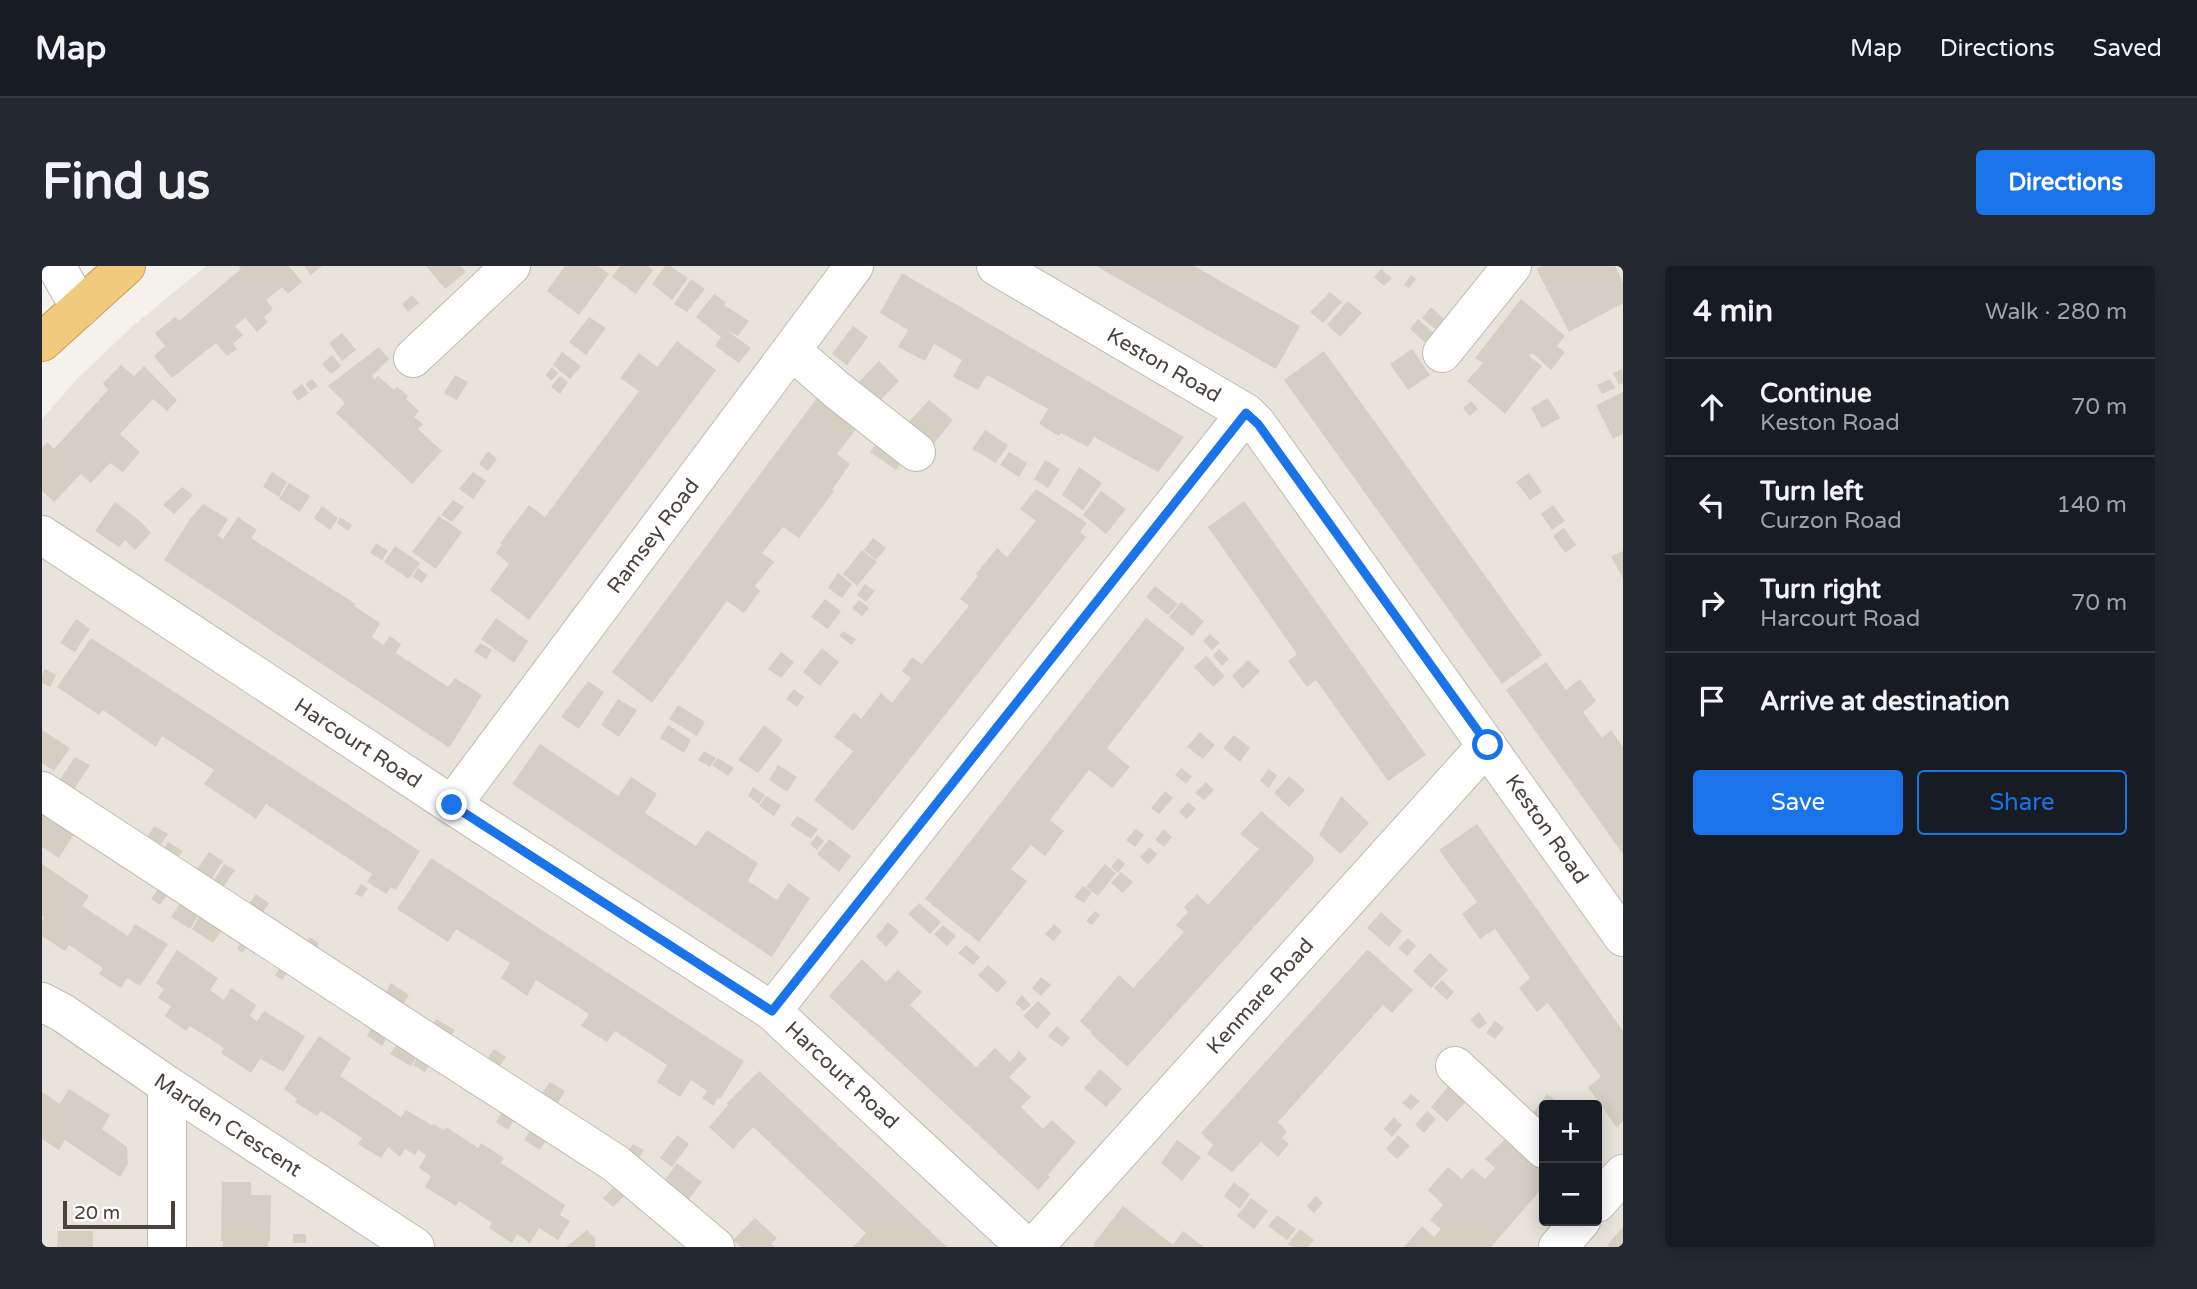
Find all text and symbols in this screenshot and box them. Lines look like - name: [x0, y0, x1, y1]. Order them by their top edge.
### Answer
- text: Map: [35, 29, 106, 68]
- text: Map: [1850, 34, 1902, 63]
- text: Directions: [1940, 34, 2055, 63]
- text: Saved: [2093, 34, 2162, 63]
- button: Directions: [1976, 150, 2155, 215]
- text: Find us: [42, 153, 210, 212]
- text: 4 min: [1693, 293, 1773, 330]
- text: Walk · 280 m: [1985, 298, 2127, 326]
- street label: Keston Road: [1102, 323, 1225, 408]
- text: Continue: [1760, 378, 1872, 409]
- icon: ahead: [1693, 388, 1731, 426]
- text: 70 m: [2071, 393, 2127, 421]
- text: Keston Road: [1760, 409, 1900, 437]
- street label: Ramsey Road: [602, 474, 705, 599]
- text: Turn left: [1760, 476, 1863, 507]
- icon: left: [1693, 486, 1731, 524]
- text: 140 m: [2057, 491, 2127, 519]
- text: Curzon Road: [1760, 507, 1902, 535]
- text: Turn right: [1760, 574, 1881, 605]
- icon: right: [1693, 584, 1731, 622]
- text: 70 m: [2071, 589, 2127, 617]
- text: Harcourt Road: [1760, 605, 1920, 633]
- icon: arrive: [1693, 682, 1731, 720]
- text: Arrive at destination: [1760, 686, 2010, 717]
- street label: Harcourt Road: [290, 693, 426, 794]
- route start: [1472, 729, 1503, 760]
- street label: Keston Road: [1500, 770, 1593, 889]
- button: Save: [1693, 770, 1903, 835]
- button: Share: [1917, 770, 2127, 835]
- route end: [436, 789, 467, 820]
- street label: Kenmare Road: [1202, 933, 1319, 1060]
- street label: Harcourt Road: [780, 1016, 904, 1134]
- street label: Marden Crescent: [149, 1068, 306, 1182]
- map controls: [1539, 1100, 1602, 1226]
- button: +: [1539, 1100, 1602, 1163]
- button: −: [1539, 1163, 1602, 1226]
- scale bar: [63, 1198, 175, 1230]
- text: 20 m: [74, 1202, 120, 1224]

